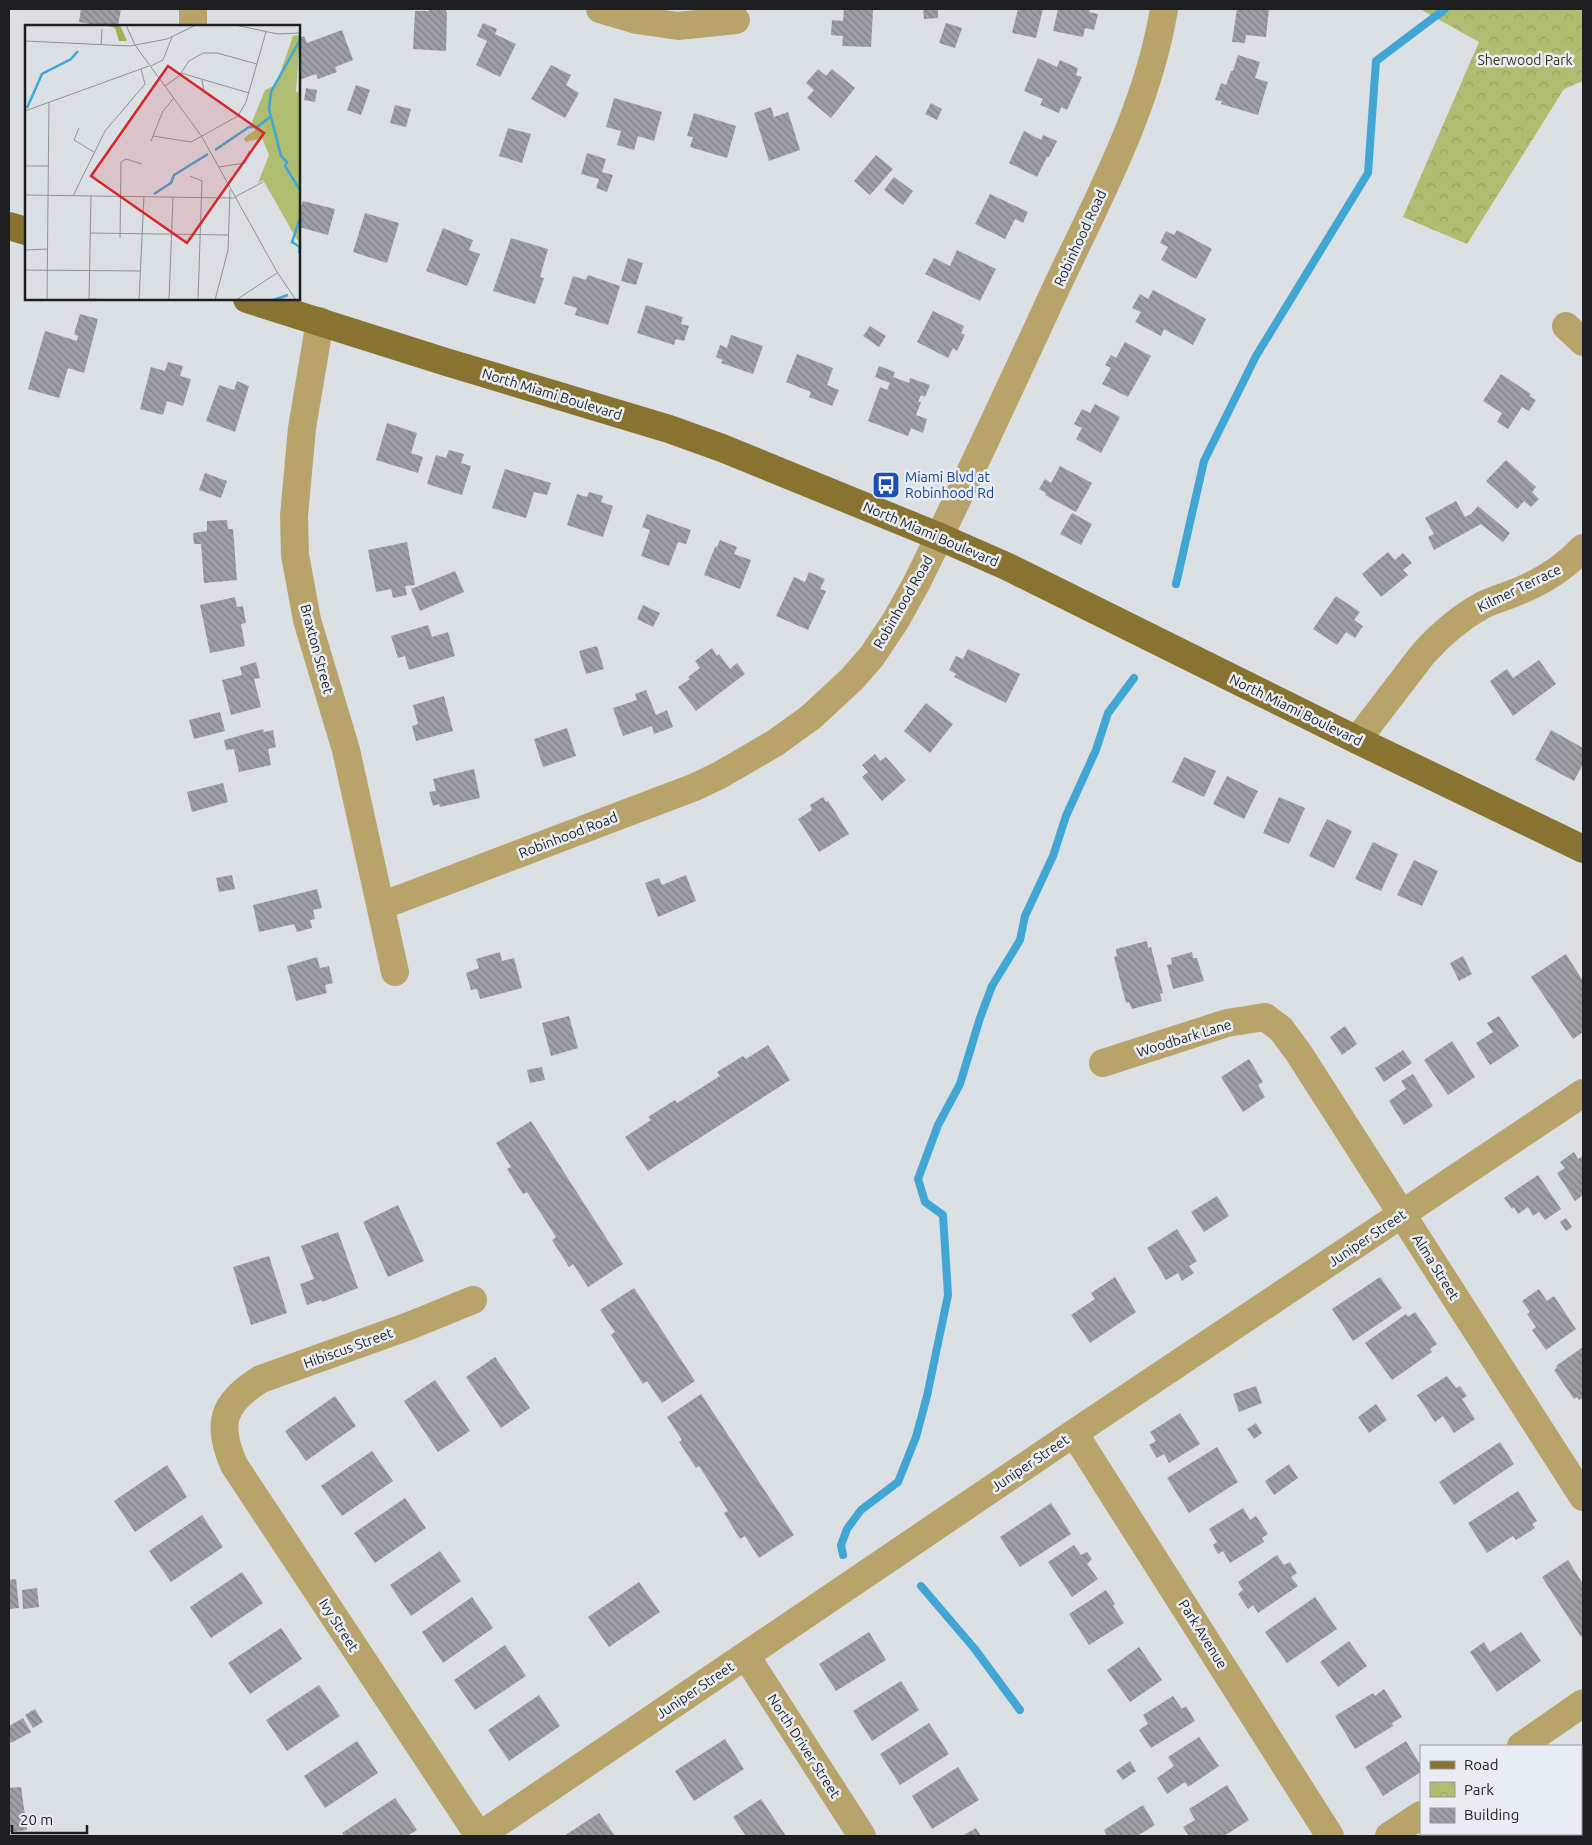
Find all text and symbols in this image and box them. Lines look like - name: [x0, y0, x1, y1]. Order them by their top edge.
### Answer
- inset map: [25, 25, 300, 300]
- park label: Sherwood Park: [1477, 52, 1573, 68]
- street label: Robinhood Road: [1051, 187, 1109, 289]
- street label: North Miami Boulevard: [480, 365, 624, 423]
- place label: Miami Blvd at Robinhood Rd: [905, 469, 994, 501]
- bus stop icon: Miami Blvd at Robinhood Rd: [871, 470, 901, 500]
- street label: North Miami Boulevard: [861, 498, 1001, 570]
- street label: Robinhood Road: [870, 553, 936, 651]
- street label: Kilmer Terrace: [1475, 561, 1563, 615]
- street label: Braxton Street: [297, 602, 337, 696]
- street label: North Miami Boulevard: [1227, 671, 1365, 749]
- street label: Robinhood Road: [516, 809, 620, 861]
- street label: Woodbark Lane: [1135, 1016, 1233, 1060]
- street label: Juniper Street: [1325, 1206, 1409, 1270]
- street label: Alma Street: [1410, 1231, 1463, 1303]
- street label: Hibiscus Street: [301, 1324, 395, 1372]
- street label: Juniper Street: [988, 1431, 1072, 1495]
- street label: Ivy Street: [316, 1596, 362, 1655]
- street label: Park Avenue: [1175, 1597, 1231, 1671]
- street label: Juniper Street: [653, 1658, 737, 1722]
- street label: North Driver Street: [764, 1691, 844, 1801]
- legend: [1420, 1745, 1582, 1835]
- text: Road: [1464, 1756, 1499, 1773]
- text: Park: [1464, 1781, 1494, 1798]
- scale bar: [12, 1802, 88, 1834]
- text: Building: [1464, 1806, 1519, 1823]
- text: 20 m: [20, 1811, 53, 1828]

